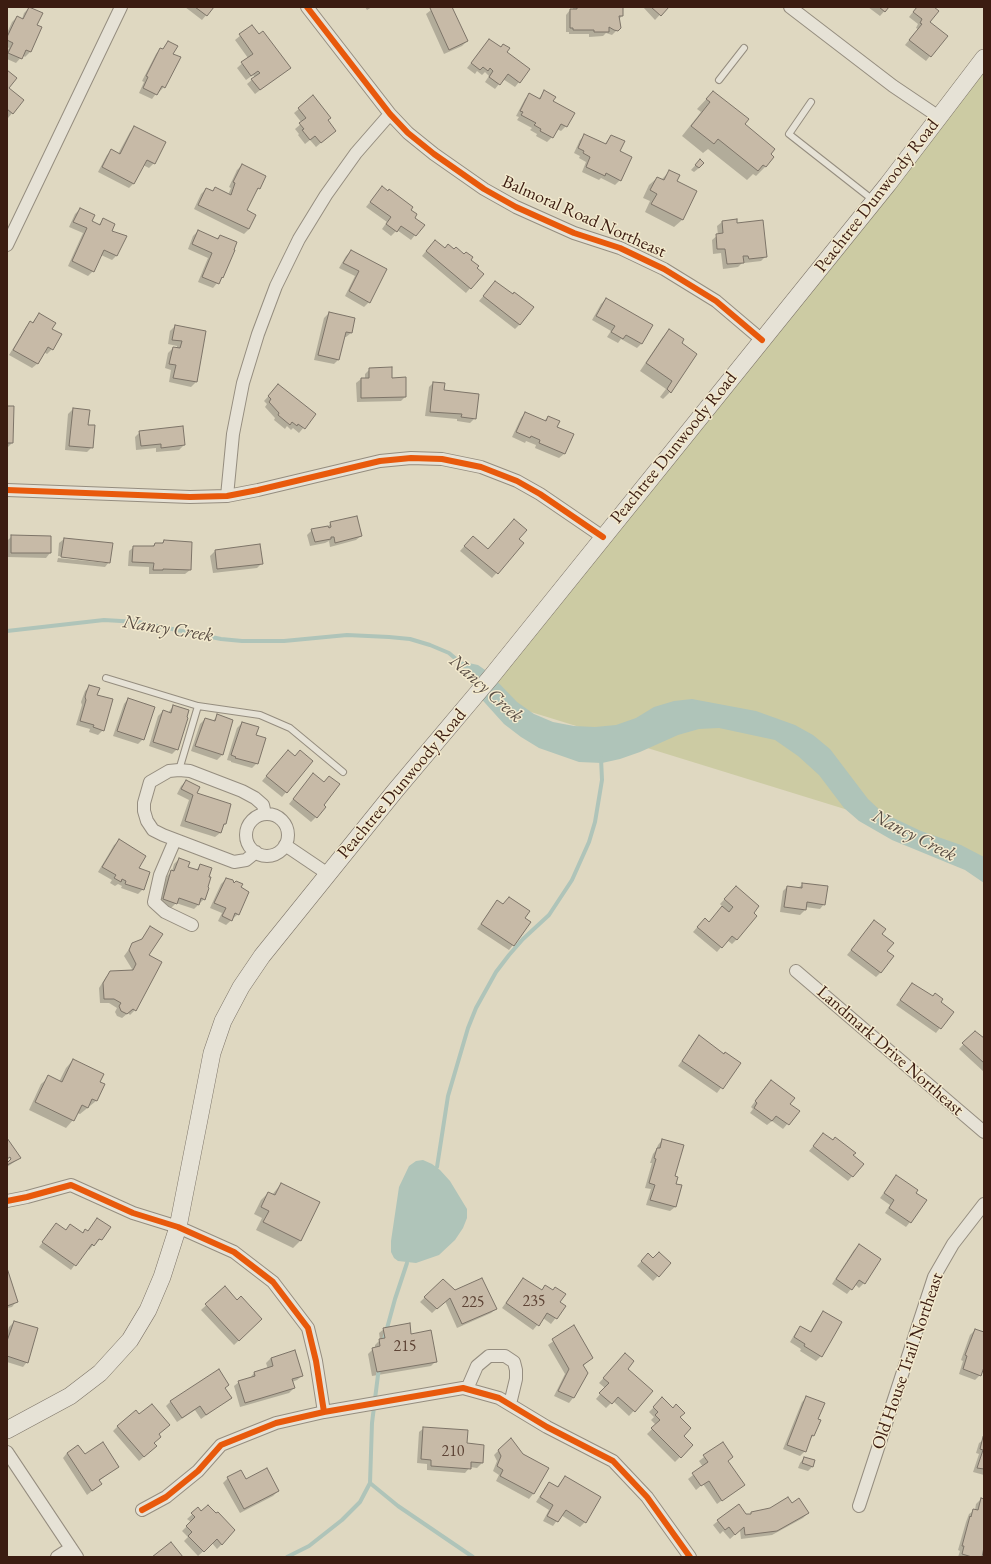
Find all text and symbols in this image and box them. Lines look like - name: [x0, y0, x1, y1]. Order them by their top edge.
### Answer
- street label: Peachtree Dunwoody Road: [810, 115, 944, 277]
- street label: Balmoral Road Northeast: [499, 171, 669, 263]
- street label: Peachtree Dunwoody Road: [606, 368, 742, 528]
- water label: Nancy Creek: [121, 611, 215, 647]
- water label: Nancy Creek: [444, 650, 528, 728]
- street label: Peachtree Dunwoody Road: [333, 705, 471, 863]
- water label: Nancy Creek: [868, 805, 960, 867]
- street label: Landmark Drive Northeast: [812, 981, 968, 1121]
- street label: Old House Trail Northeast: [868, 1270, 948, 1452]
- house number: 235: [522, 1292, 546, 1312]
- house number: 225: [461, 1293, 485, 1313]
- house number: 215: [393, 1337, 417, 1357]
- house number: 210: [441, 1442, 465, 1462]

